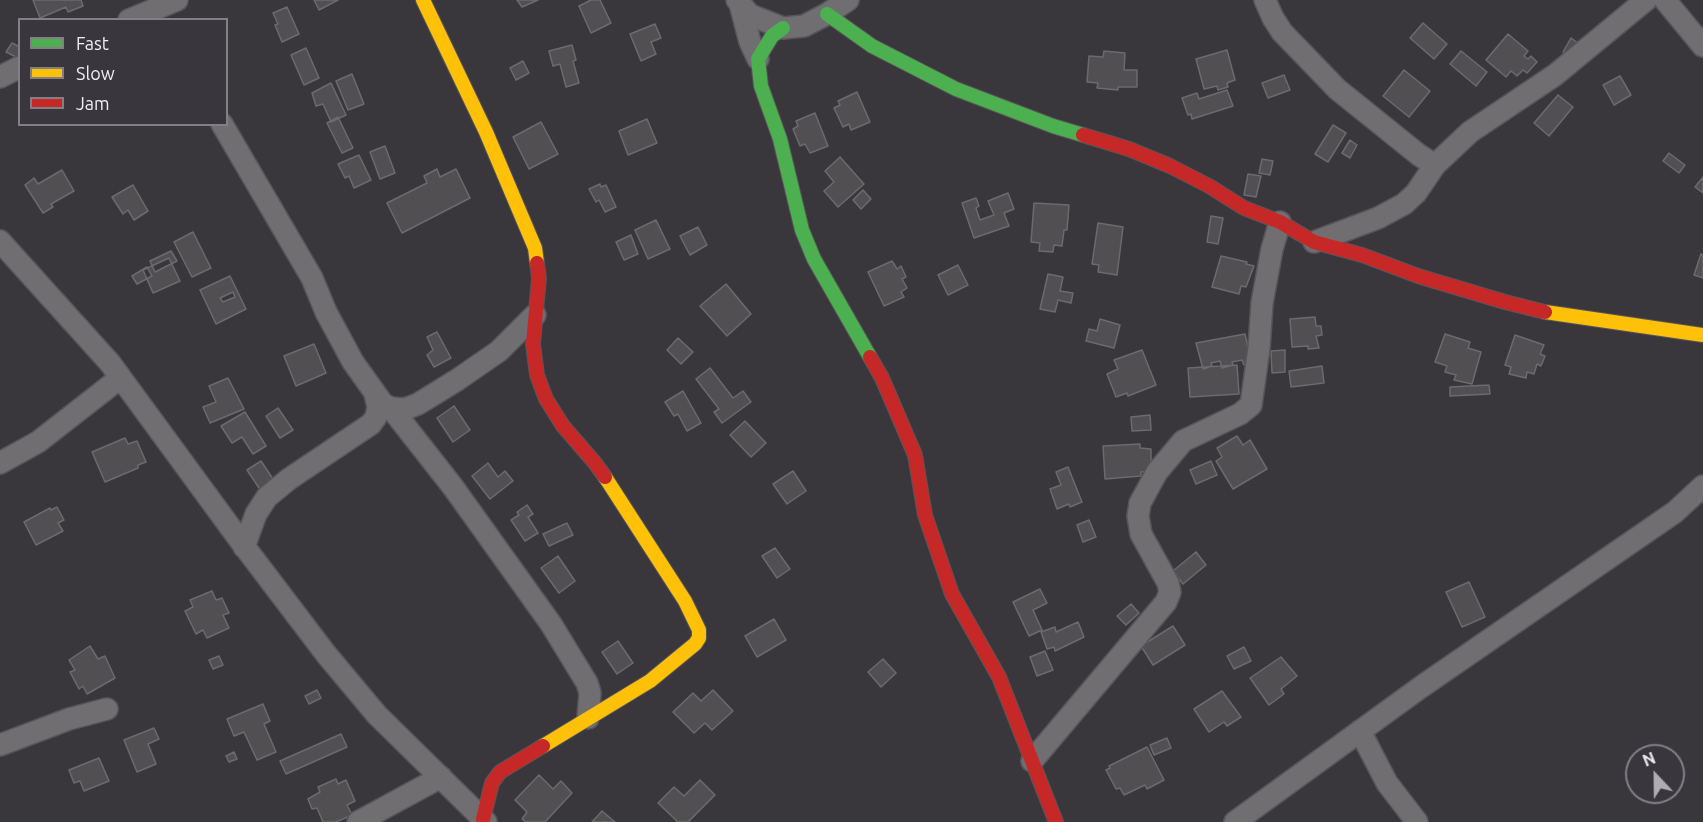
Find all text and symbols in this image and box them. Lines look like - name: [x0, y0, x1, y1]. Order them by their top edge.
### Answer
- legend: [18, 18, 228, 126]
- text: Fast: [76, 33, 109, 53]
- text: Slow: [76, 63, 115, 83]
- text: Jam: [76, 93, 110, 113]
- north arrow: [1625, 744, 1685, 804]
- text: N: [1640, 749, 1658, 770]

